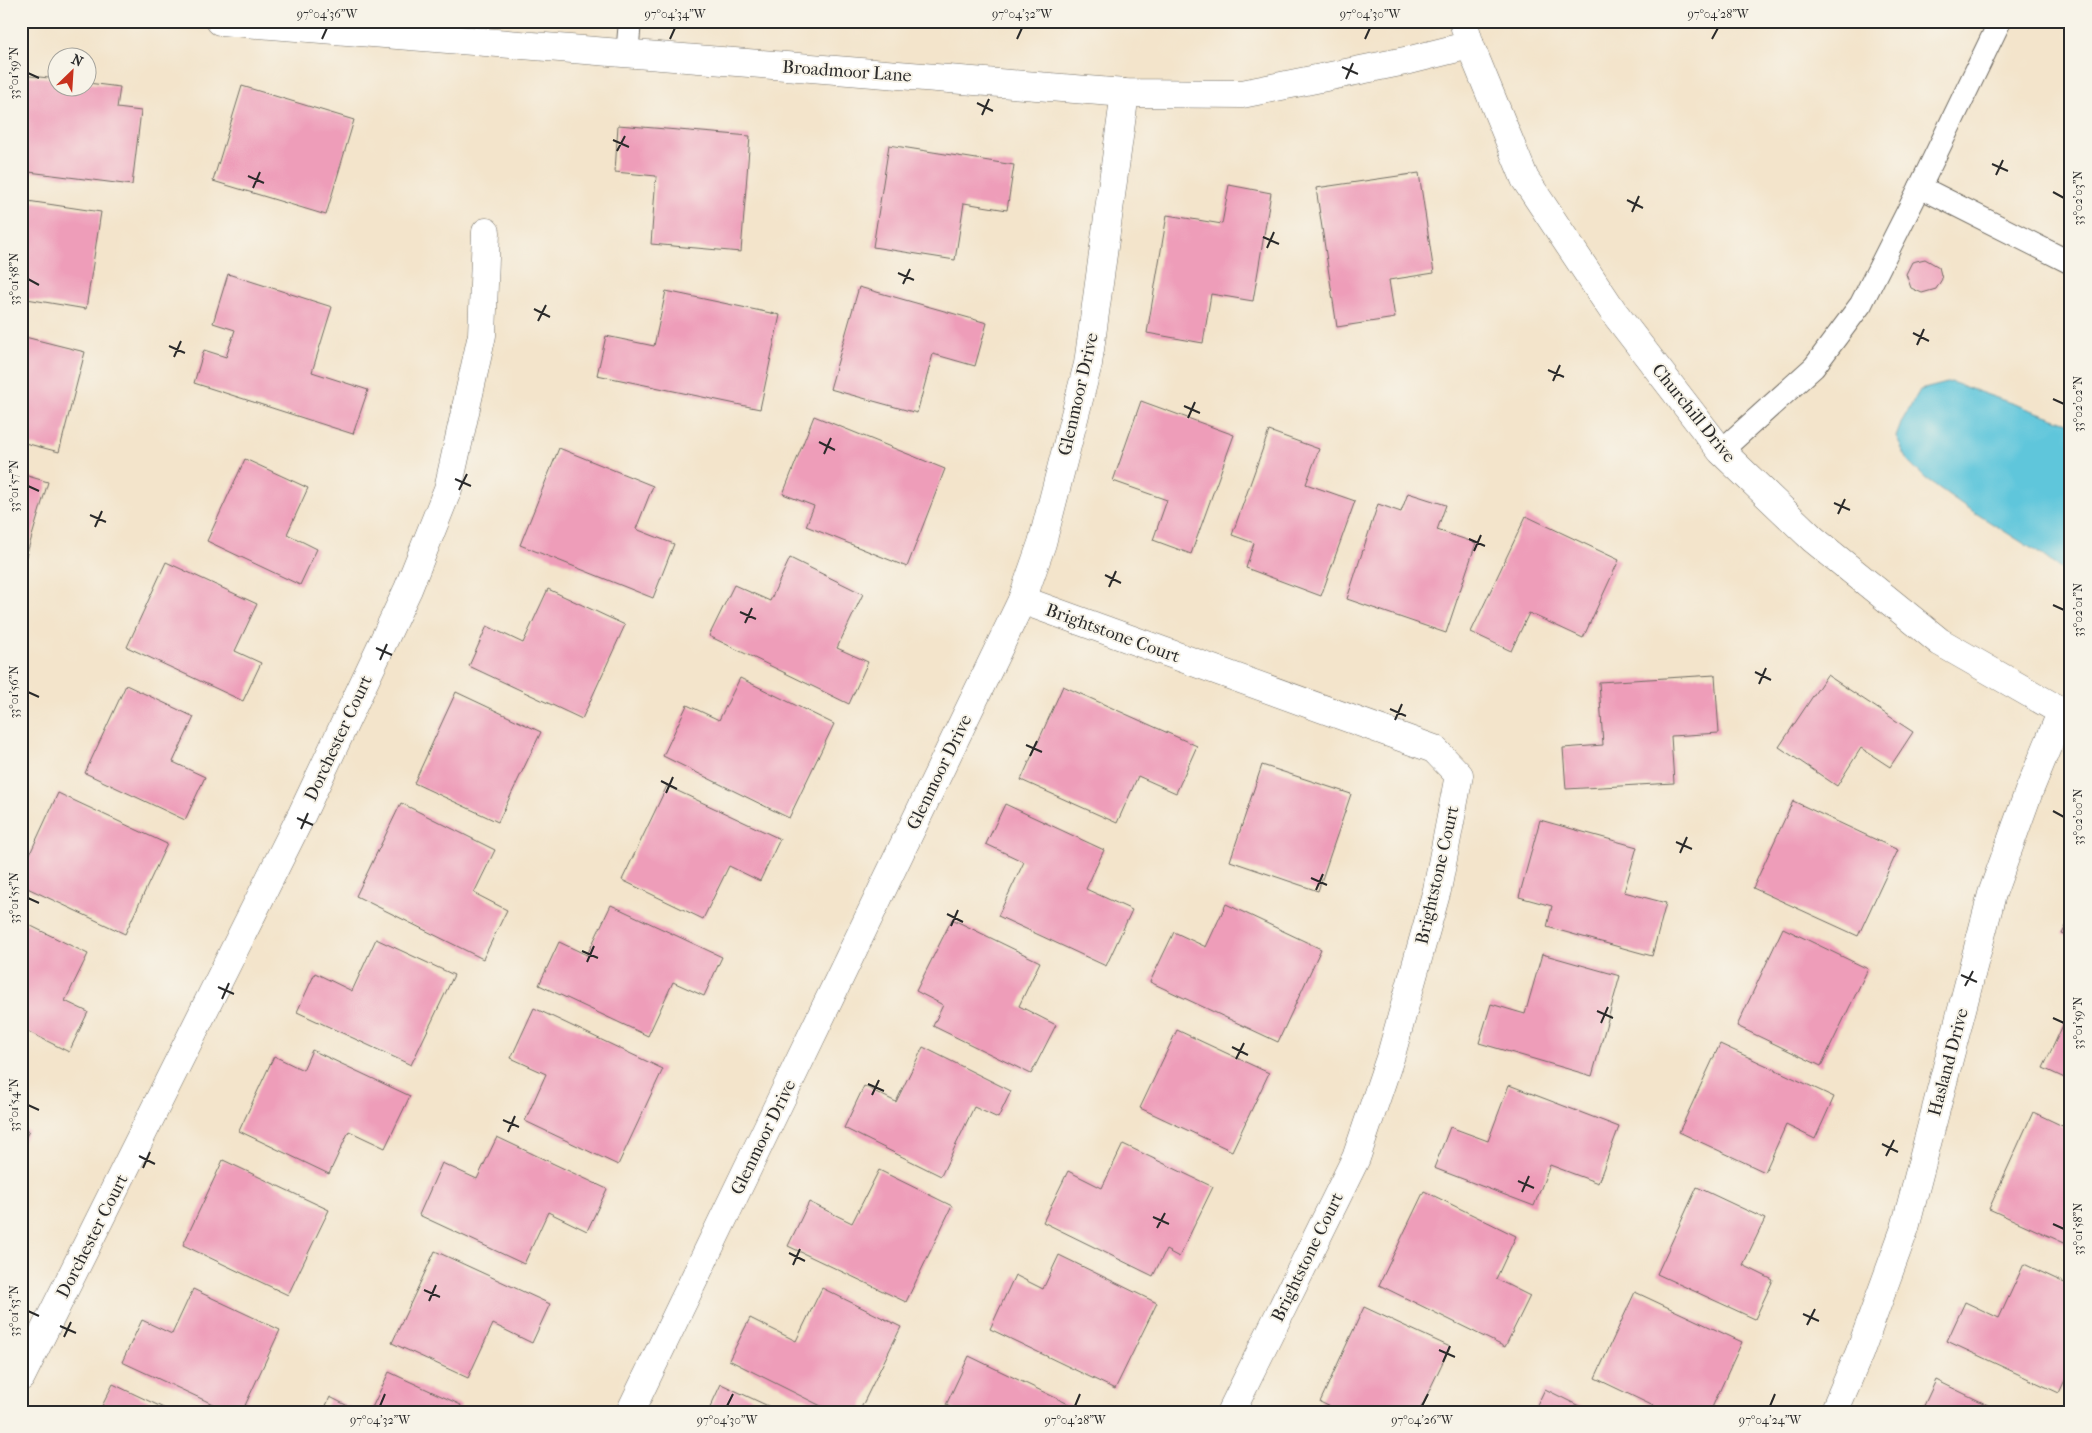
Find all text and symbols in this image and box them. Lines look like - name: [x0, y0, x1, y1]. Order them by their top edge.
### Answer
- text: 97°04'36"W: [297, 7, 358, 21]
- text: 97°04'34"W: [644, 7, 707, 21]
- text: 97°04'32"W: [992, 7, 1053, 21]
- text: 97°04'30"W: [1340, 7, 1402, 21]
- text: 97°04'28"W: [1687, 7, 1750, 21]
- text: 33°01'59"N: [7, 47, 21, 99]
- north arrow: [48, 48, 98, 98]
- text: N: [69, 51, 86, 71]
- street label: Broadmoor Lane: [782, 57, 912, 86]
- text: 33°02'03"N: [2071, 171, 2085, 225]
- text: 33°01'58"N: [7, 253, 21, 305]
- street label: Glenmoor Drive: [1054, 331, 1103, 458]
- street label: Churchill Drive: [1647, 360, 1740, 467]
- text: 33°02'02"N: [2071, 376, 2085, 432]
- text: 33°01'57"N: [7, 460, 21, 512]
- text: 33°02'01"N: [2071, 583, 2085, 637]
- street label: Brightstone Court: [1043, 599, 1183, 668]
- text: 33°01'56"N: [7, 665, 21, 719]
- street label: Dorchester Court: [300, 672, 377, 804]
- street label: Glenmoor Drive: [903, 711, 976, 833]
- text: 33°02'00"N: [2071, 789, 2085, 845]
- street label: Brightstone Court: [1411, 803, 1464, 946]
- text: 33°01'55"N: [7, 872, 21, 924]
- text: 33°01'59"N: [2071, 997, 2085, 1049]
- street label: Hasland Drive: [1924, 1006, 1973, 1118]
- street label: Glenmoor Drive: [727, 1076, 800, 1198]
- text: 33°01'54"N: [7, 1078, 21, 1132]
- street label: Dorchester Court: [52, 1170, 133, 1302]
- street label: Brightstone Court: [1267, 1189, 1348, 1325]
- text: 33°01'58"N: [2071, 1203, 2085, 1255]
- text: 33°01'53"N: [7, 1285, 21, 1337]
- text: 97°04'32"W: [350, 1413, 411, 1427]
- text: 97°04'30"W: [697, 1413, 759, 1427]
- text: 97°04'28"W: [1044, 1413, 1107, 1427]
- text: 97°04'26"W: [1391, 1413, 1454, 1427]
- text: 97°04'24"W: [1739, 1413, 1802, 1427]

